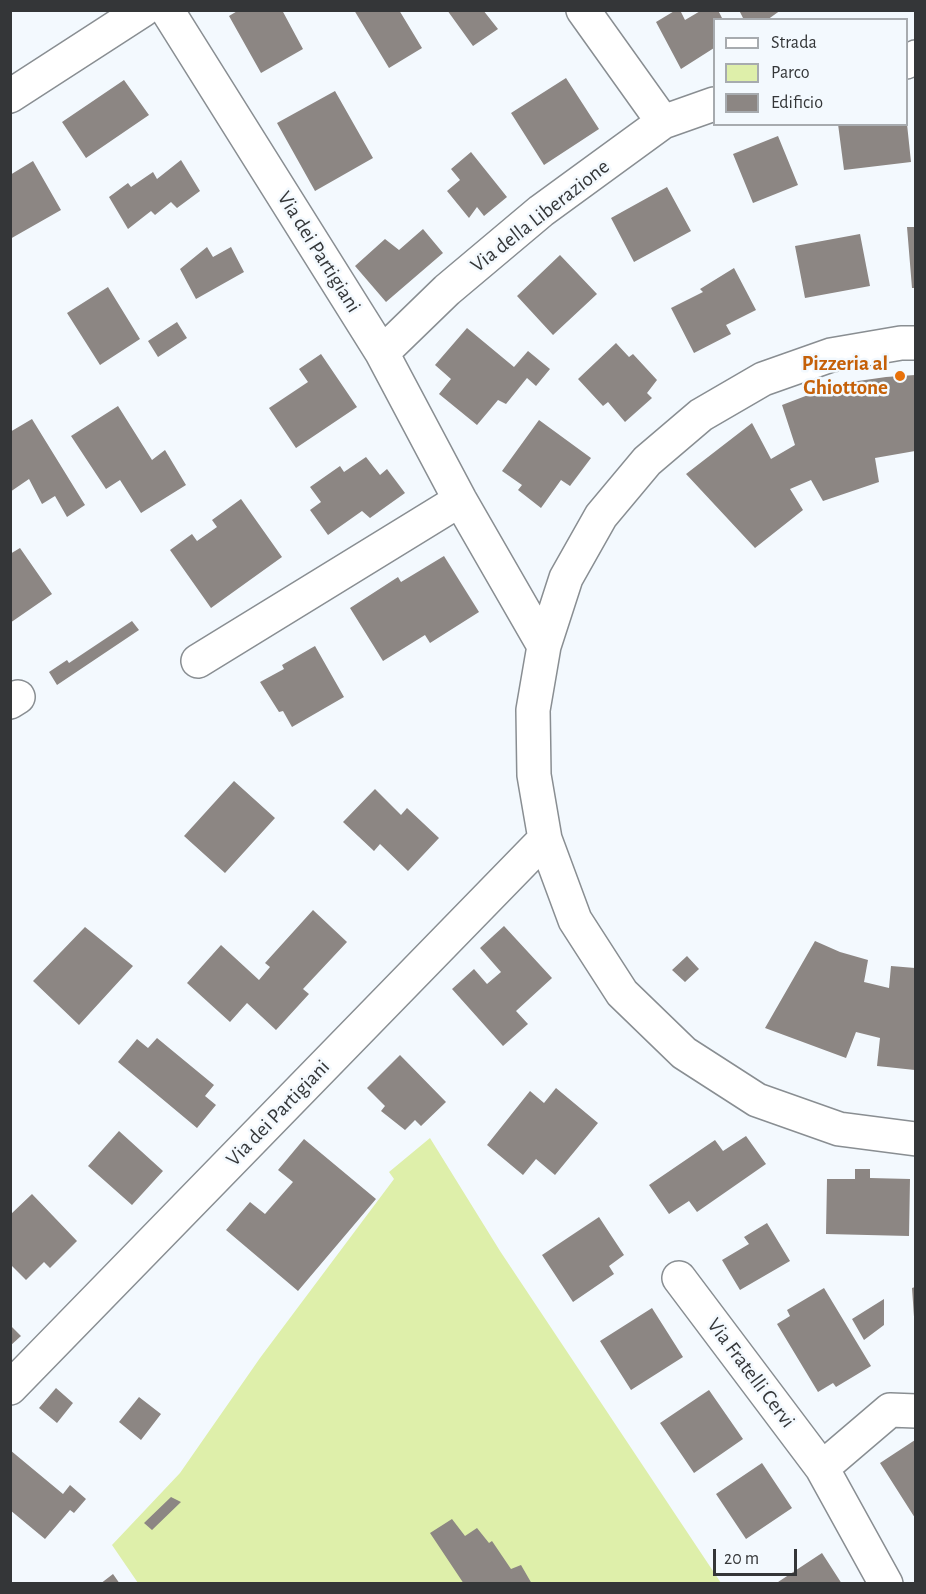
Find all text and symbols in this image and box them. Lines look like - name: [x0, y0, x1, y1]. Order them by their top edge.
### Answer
- legend: [713, 18, 908, 126]
- text: Strada: [771, 34, 817, 52]
- text: Parco: [771, 64, 810, 82]
- text: Edificio: [771, 94, 823, 112]
- street label: Via della Liberazione: [466, 154, 614, 278]
- street label: Via dei Partigiani: [272, 187, 366, 317]
- place label: Pizzeria al Ghiottone: [802, 351, 888, 401]
- marker: Pizzeria al Ghiottone: [893, 369, 907, 383]
- street label: Via dei Partigiani: [221, 1054, 335, 1172]
- street label: Via Fratelli Cervi: [702, 1313, 800, 1433]
- scale bar: [716, 1537, 800, 1575]
- text: 20 m: [724, 1550, 759, 1568]

